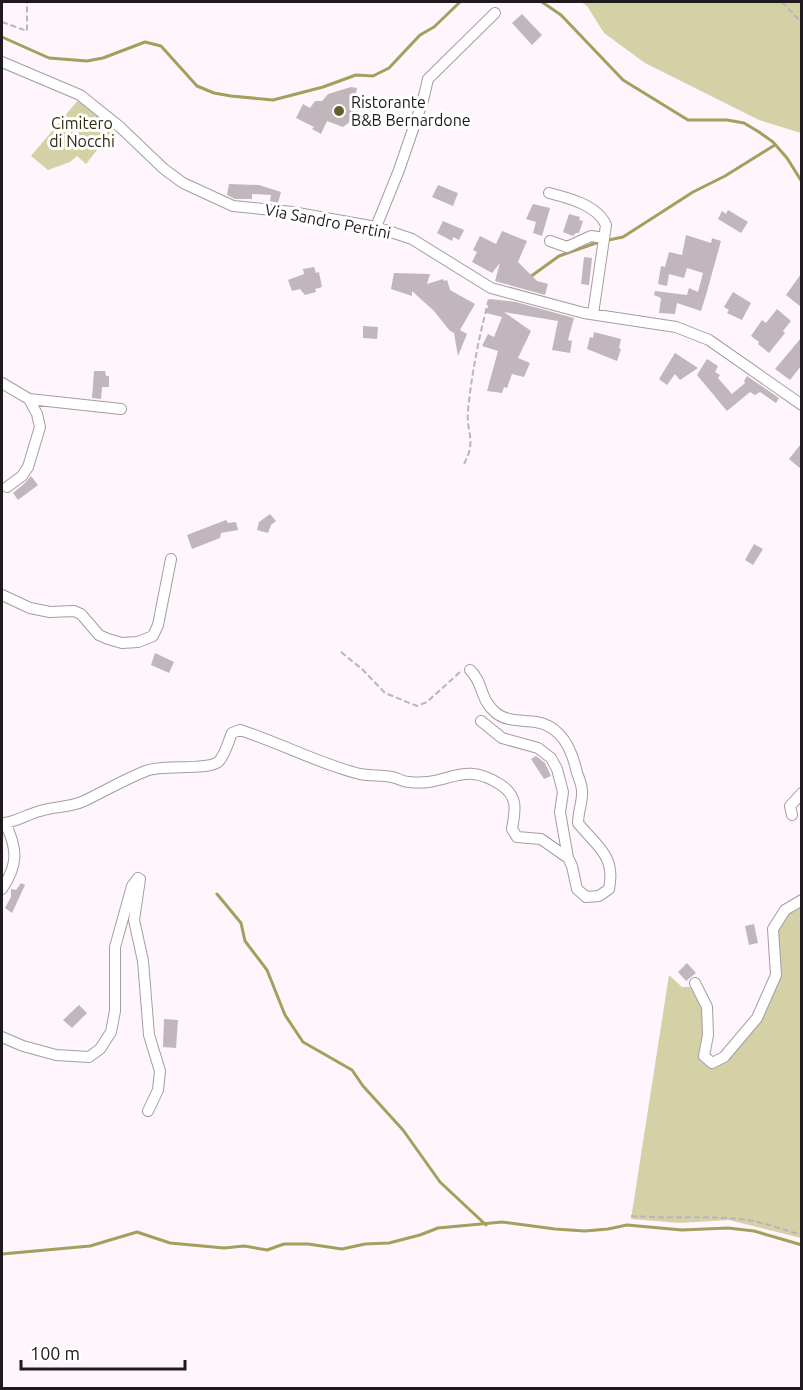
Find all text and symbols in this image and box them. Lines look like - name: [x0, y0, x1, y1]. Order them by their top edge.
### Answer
- place label: Ristorante B&B Bernardone: [351, 93, 471, 129]
- marker: Ristorante B&B Bernardone: [332, 104, 346, 118]
- park label: Cimitero di Nocchi: [49, 114, 115, 150]
- street label: Via Sandro Pertini: [263, 200, 393, 242]
- scale bar: [21, 1333, 184, 1371]
- text: 100 m: [30, 1343, 80, 1363]

